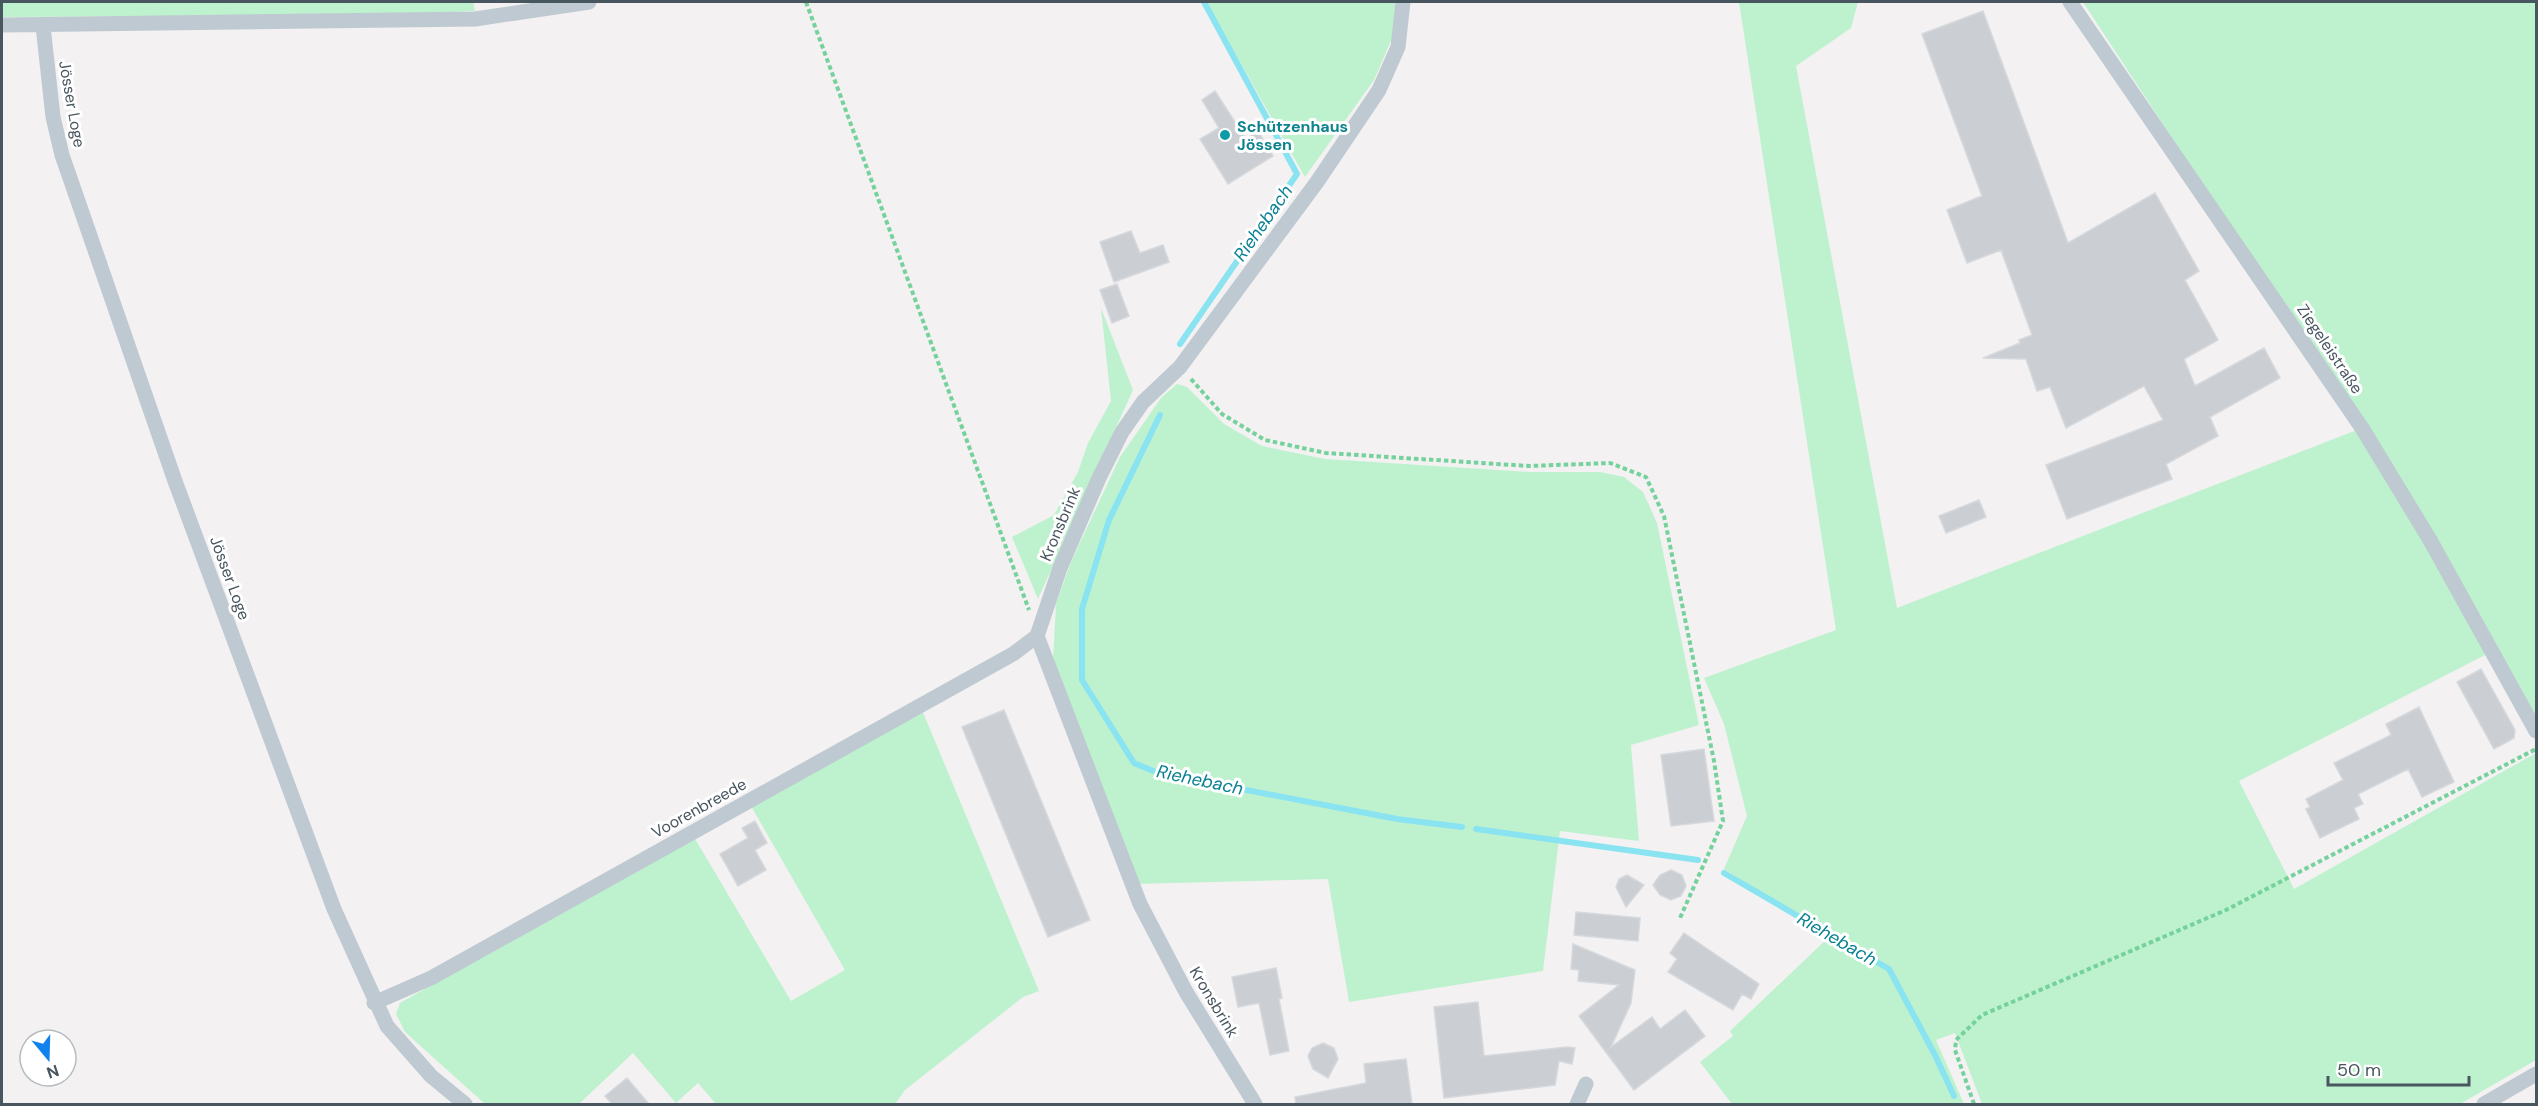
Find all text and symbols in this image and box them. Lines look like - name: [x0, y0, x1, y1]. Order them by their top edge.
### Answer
- street label: Jösser Loge: [54, 59, 90, 149]
- place label: Schützenhaus Jössen: [1237, 116, 1348, 155]
- marker: Schützenhaus Jössen: [1218, 128, 1232, 142]
- water label: Riehebach: [1228, 180, 1298, 266]
- street label: Ziegeleistraße: [2292, 300, 2368, 398]
- street label: Kronsbrink: [1035, 484, 1085, 564]
- street label: Jösser Loge: [205, 533, 255, 623]
- water label: Riehebach: [1155, 759, 1245, 801]
- street label: Voorenbreede: [648, 773, 750, 843]
- water label: Riehebach: [1793, 907, 1881, 971]
- street label: Kronsbrink: [1185, 963, 1243, 1041]
- north arrow: [18, 1028, 78, 1088]
- scale bar: [2328, 1049, 2469, 1087]
- text: 50 m: [2337, 1058, 2381, 1082]
- text: N: [44, 1060, 62, 1084]

